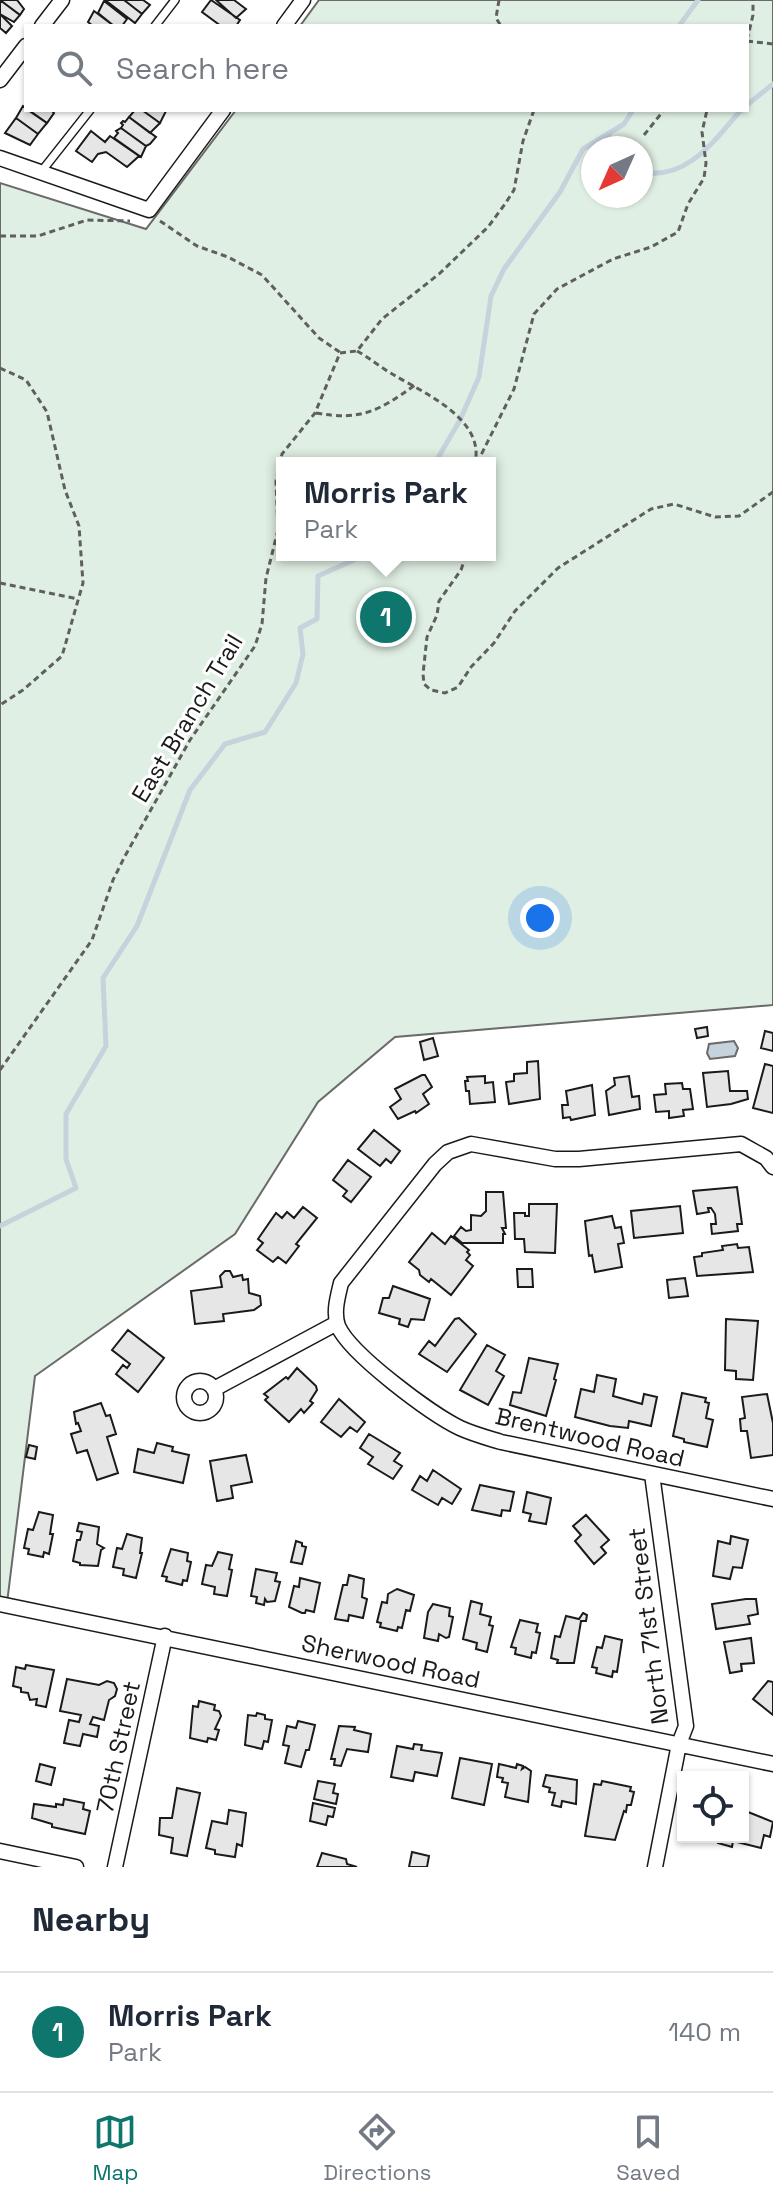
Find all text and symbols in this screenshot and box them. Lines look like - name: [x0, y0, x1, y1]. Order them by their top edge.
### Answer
- search box: [24, 24, 749, 112]
- icon: search: [52, 46, 96, 90]
- text: Search here: [116, 49, 289, 88]
- north arrow: [581, 136, 653, 208]
- popup: [276, 457, 496, 561]
- text: Morris Park: [304, 473, 468, 512]
- text: Park: [304, 512, 358, 546]
- pin: 1: [360, 587, 412, 647]
- street label: East Branch Trail: [125, 628, 249, 808]
- your location: [520, 898, 560, 938]
- street label: Brentwood Road: [492, 1400, 688, 1474]
- street label: North 71st Street: [621, 1526, 675, 1726]
- street label: Sherwood Road: [299, 1627, 483, 1695]
- street label: 70th Street: [89, 1678, 147, 1816]
- map controls: [677, 1771, 749, 1843]
- button: locate: [677, 1771, 749, 1843]
- text: Nearby: [32, 1898, 150, 1941]
- text: Morris Park: [108, 1996, 272, 2035]
- text: 1: [52, 2015, 64, 2049]
- text: 140 m: [668, 2015, 741, 2049]
- text: Park: [108, 2035, 162, 2069]
- tab: Map: [93, 2110, 138, 2186]
- tab: Directions: [323, 2110, 431, 2186]
- tab: Saved: [616, 2110, 680, 2186]

